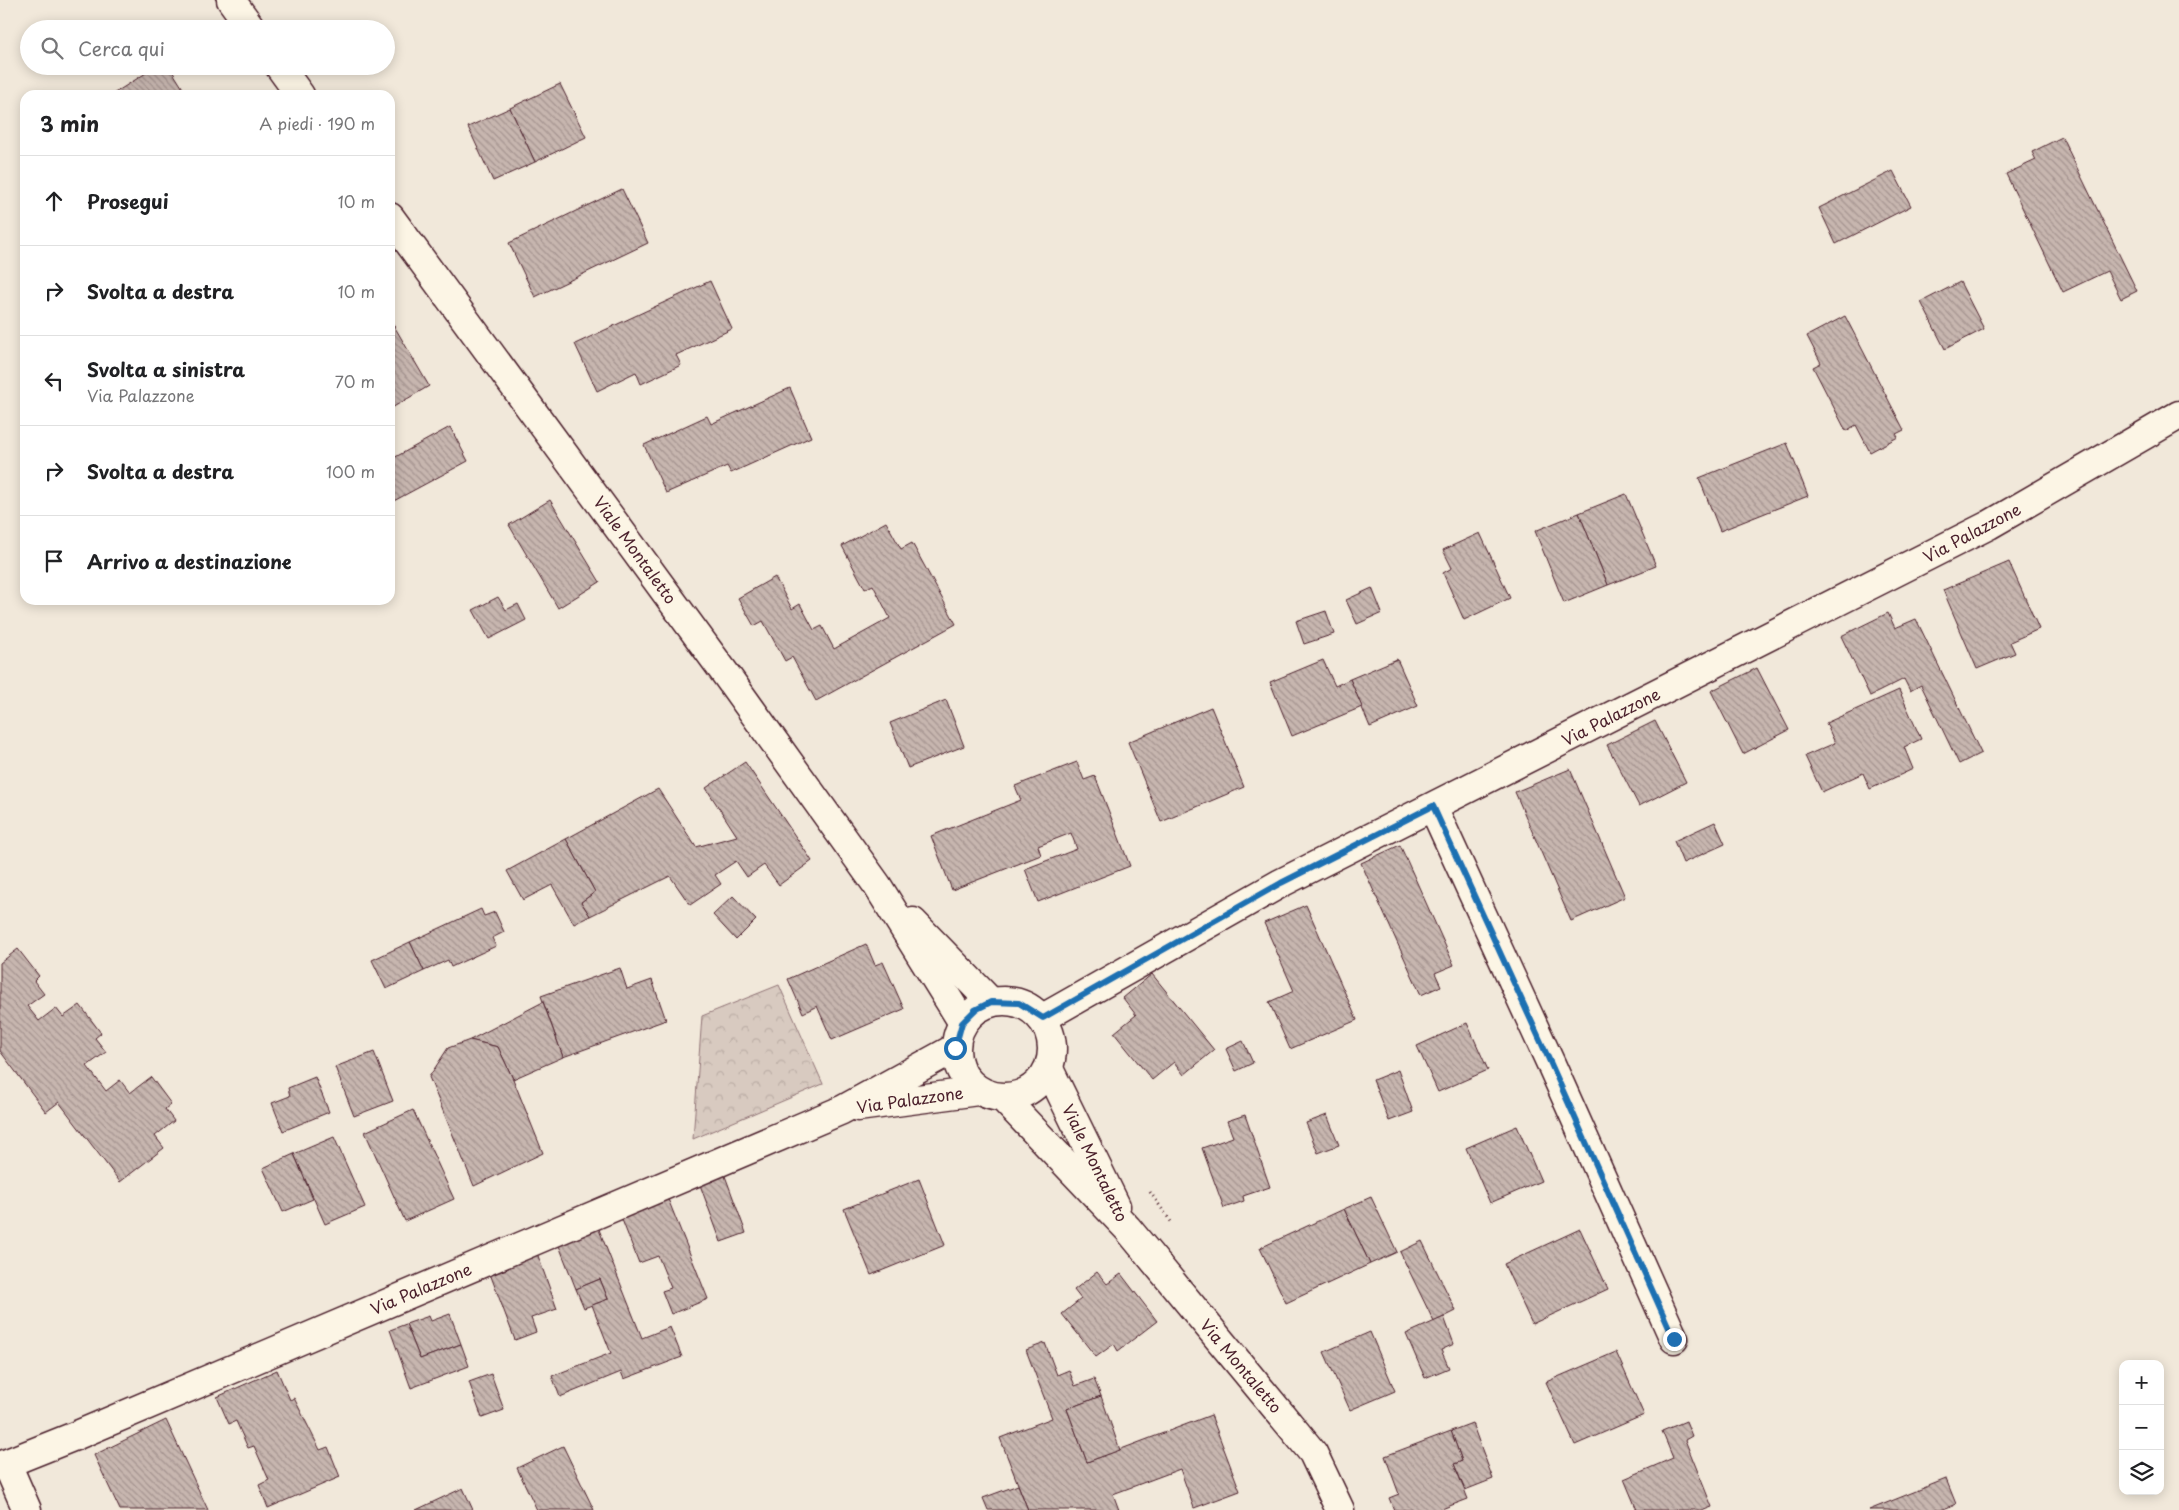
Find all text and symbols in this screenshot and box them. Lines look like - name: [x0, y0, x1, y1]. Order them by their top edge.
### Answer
- search box: [20, 20, 395, 75]
- icon: search: [38, 34, 66, 62]
- text: Cerca qui: [78, 34, 165, 62]
- text: 3 min: [40, 107, 99, 139]
- text: A piedi · 190 m: [259, 111, 375, 135]
- icon: ahead: [40, 187, 68, 215]
- text: Prosegui: [87, 187, 169, 215]
- text: 10 m: [338, 189, 375, 213]
- icon: right: [40, 277, 68, 305]
- text: Svolta a destra: [87, 277, 234, 305]
- text: 10 m: [338, 279, 375, 303]
- text: Svolta a sinistra: [87, 355, 245, 383]
- icon: left: [40, 367, 68, 395]
- text: 70 m: [335, 369, 375, 393]
- text: Via Palazzone: [87, 383, 195, 407]
- icon: right: [40, 457, 68, 485]
- text: Svolta a destra: [87, 457, 234, 485]
- text: 100 m: [326, 459, 375, 483]
- street label: Viale Montaletto: [588, 490, 683, 608]
- street label: Via Palazzone: [1918, 496, 2025, 568]
- icon: arrive: [40, 547, 68, 575]
- text: Arrivo a destinazione: [87, 547, 292, 575]
- street label: Via Palazzone: [1557, 681, 1664, 751]
- route start: [944, 1037, 967, 1060]
- street label: Via Palazzone: [855, 1080, 965, 1118]
- street label: Viale Montaletto: [1057, 1100, 1135, 1226]
- street label: Via Palazzone: [366, 1256, 475, 1320]
- street label: Via Montaletto: [1195, 1313, 1288, 1418]
- route end: [1663, 1328, 1686, 1351]
- map controls: [2119, 1360, 2164, 1495]
- button: +: [2119, 1360, 2164, 1405]
- button: −: [2119, 1405, 2164, 1450]
- button: layers: [2119, 1450, 2164, 1495]

